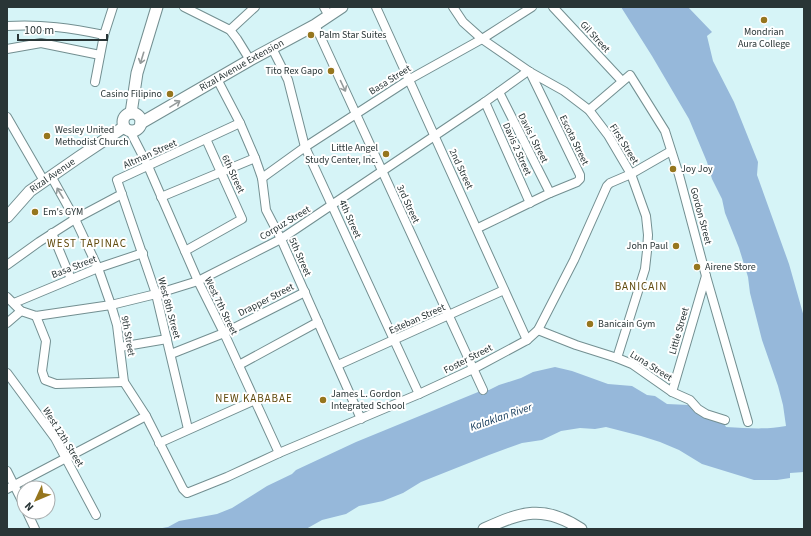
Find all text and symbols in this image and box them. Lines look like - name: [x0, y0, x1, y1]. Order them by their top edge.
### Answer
- marker: Mondrian Aura College: [759, 15, 769, 25]
- scale bar: [18, 16, 107, 42]
- street label: Gil Street: [577, 18, 614, 56]
- text: 100 m: [24, 22, 54, 39]
- place label: Mondrian Aura College: [738, 25, 790, 51]
- place label: Palm Star Suites: [319, 28, 387, 42]
- marker: Palm Star Suites: [306, 30, 316, 40]
- street label: Rizal Avenue Extension: [197, 36, 287, 95]
- one-way arrow: [138, 51, 145, 64]
- street label: Basa Street: [366, 61, 414, 98]
- place label: Tito Rex Gapo: [265, 64, 323, 78]
- marker: Tito Rex Gapo: [326, 66, 336, 76]
- one-way arrow: [340, 80, 347, 92]
- place label: Casino Filipino: [100, 87, 162, 101]
- marker: Casino Filipino: [165, 89, 175, 99]
- one-way arrow: [169, 100, 181, 108]
- street label: Davis I Street: [514, 111, 552, 166]
- street label: Escota Street: [556, 113, 592, 168]
- street label: Davis 2 Street: [499, 120, 535, 178]
- street label: First Street: [606, 121, 642, 167]
- place label: Wesley United Methodist Church: [55, 123, 129, 149]
- marker: Wesley United Methodist Church: [42, 131, 52, 141]
- street label: Altman Street: [121, 136, 180, 172]
- place label: Little Angel Study Center, Inc.: [305, 141, 378, 167]
- street label: 2nd Street: [446, 147, 477, 192]
- marker: Little Angel Study Center, Inc.: [381, 149, 391, 159]
- street label: 6th Street: [218, 153, 248, 196]
- street label: Rizal Avenue: [27, 155, 78, 196]
- place label: Joy Joy: [681, 162, 713, 176]
- marker: Joy Joy: [668, 164, 678, 174]
- street label: 3rd Street: [393, 182, 423, 226]
- street label: Gordon Street: [687, 186, 715, 247]
- one-way arrow: [56, 187, 64, 199]
- street label: 4th Street: [335, 197, 365, 241]
- street label: Corpuz Street: [257, 202, 314, 244]
- place label: Em's GYM: [43, 205, 83, 219]
- marker: Em's GYM: [30, 207, 40, 217]
- street label: 5th Street: [285, 235, 315, 279]
- district label: WEST TAPINAC: [47, 236, 127, 251]
- place label: John Paul: [627, 239, 668, 253]
- marker: John Paul: [671, 241, 681, 251]
- street label: Basa Street: [49, 252, 99, 282]
- place label: Airene Store: [705, 260, 756, 274]
- marker: Airene Store: [692, 262, 702, 272]
- street label: West 7th Street: [201, 275, 241, 338]
- street label: West 8th Street: [154, 276, 184, 341]
- district label: BANICAIN: [615, 279, 667, 294]
- street label: Drapper Street: [236, 280, 297, 320]
- street label: Esteban Street: [387, 300, 448, 338]
- street label: Little Street: [666, 305, 693, 356]
- street label: 9th Street: [118, 315, 139, 358]
- place label: Banicain Gym: [598, 317, 655, 331]
- marker: Banicain Gym: [585, 319, 595, 329]
- street label: Foster Street: [441, 340, 495, 377]
- street label: Luna Street: [627, 347, 675, 385]
- place label: James L. Gordon Integrated School: [331, 387, 405, 413]
- district label: NEW KABABAE: [215, 391, 293, 406]
- marker: James L. Gordon Integrated School: [318, 395, 328, 405]
- water label: Kalaklan River: [468, 399, 535, 435]
- street label: West 12th Street: [39, 404, 87, 470]
- north arrow: [16, 480, 56, 520]
- text: N: [21, 499, 37, 514]

